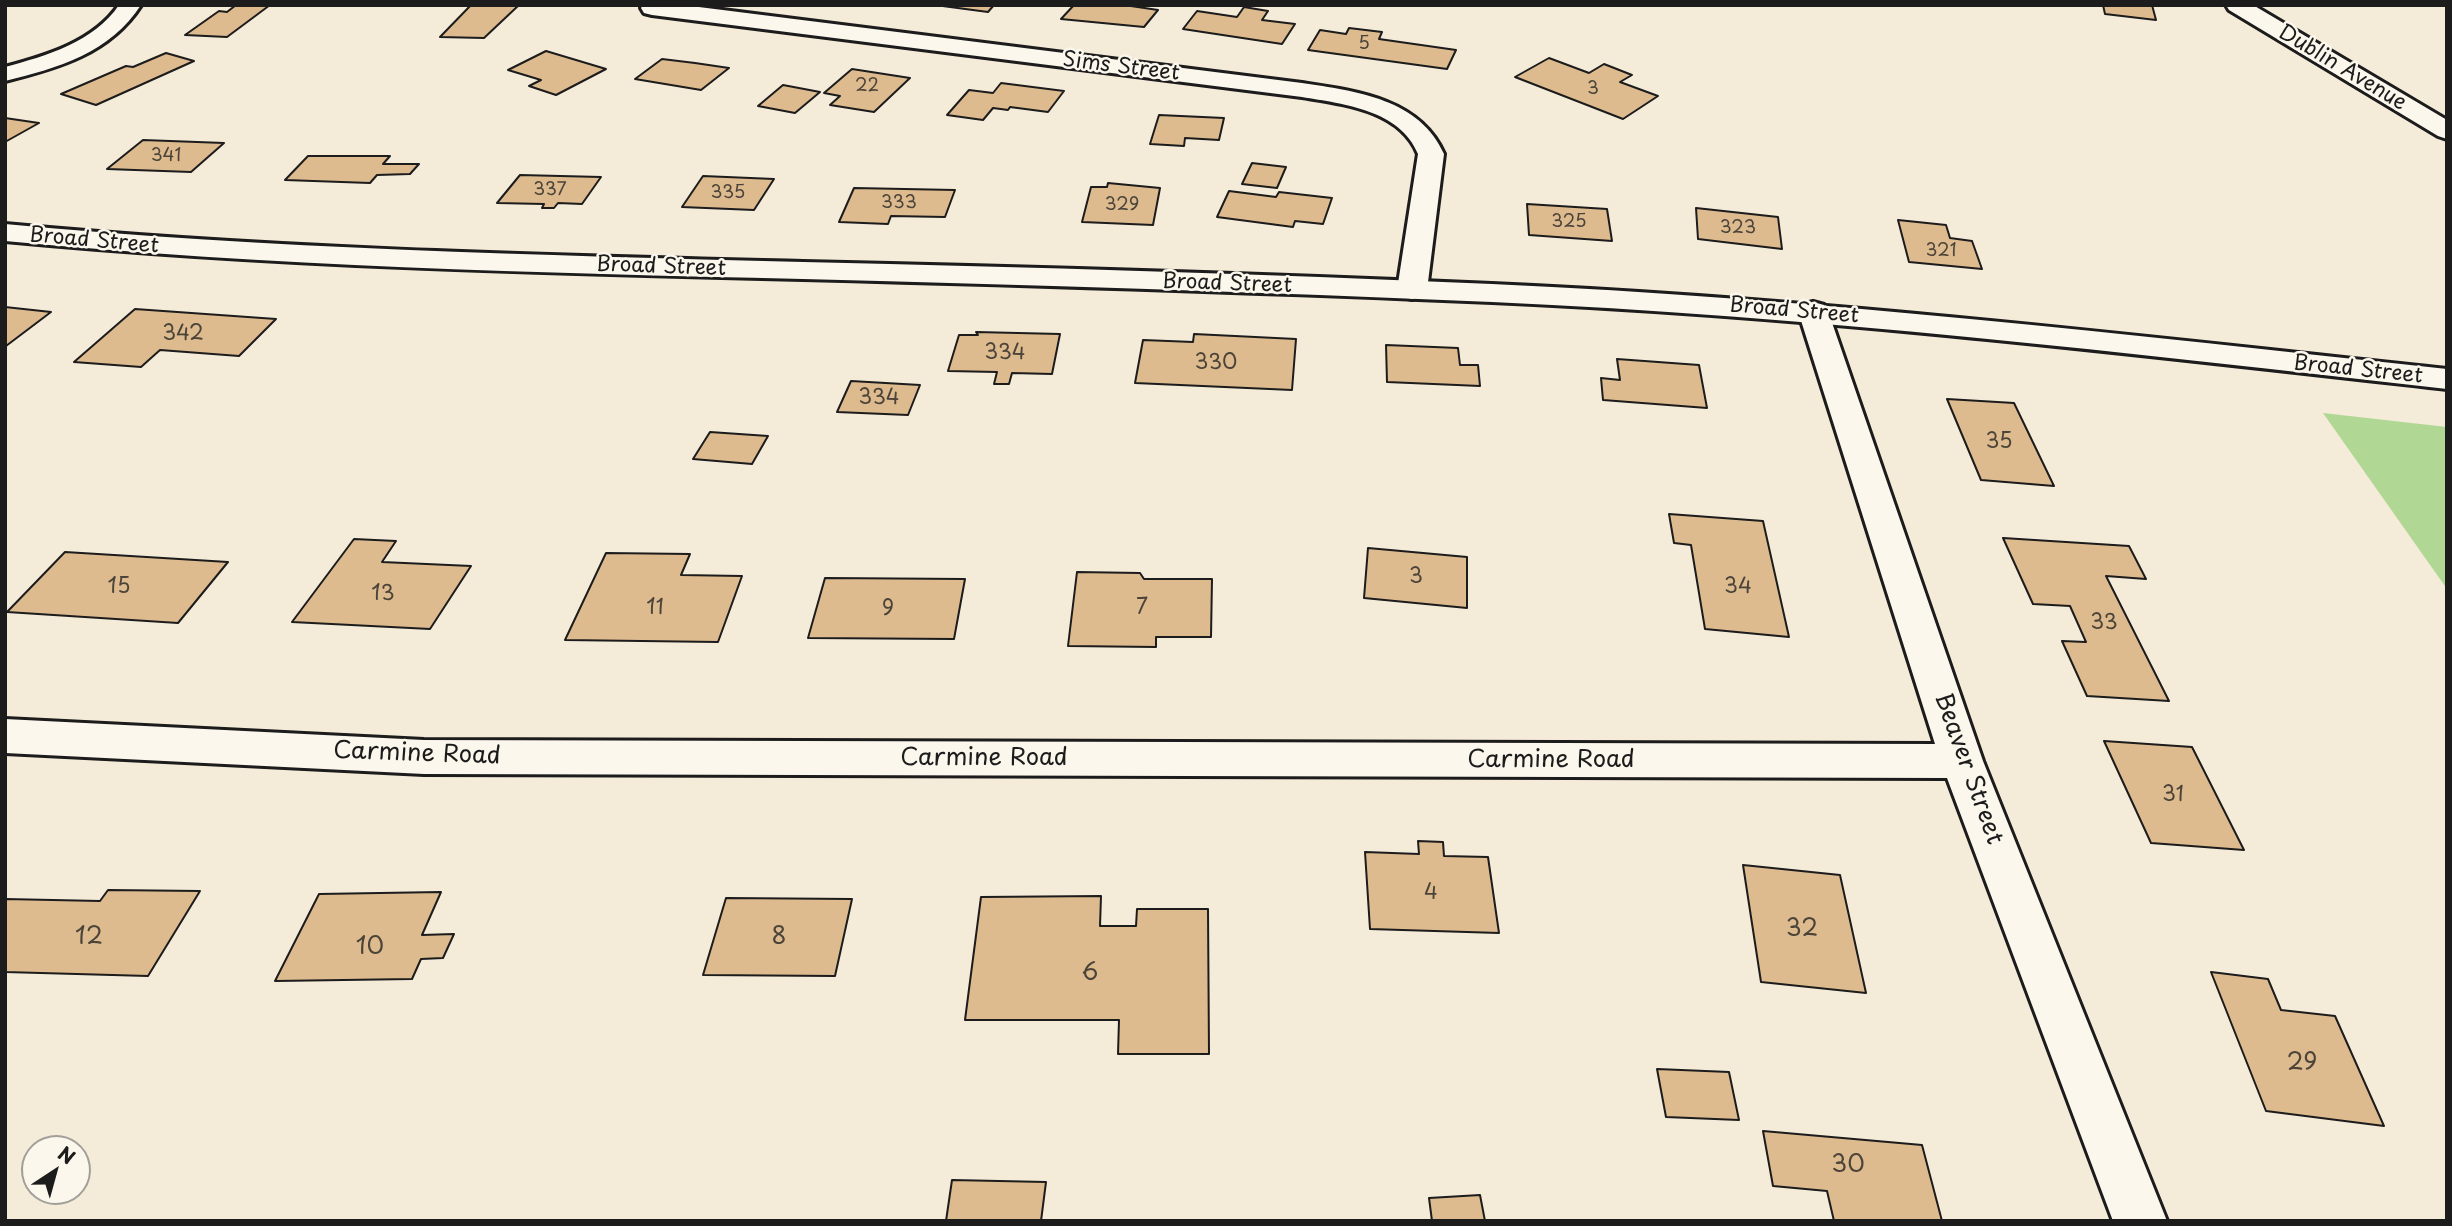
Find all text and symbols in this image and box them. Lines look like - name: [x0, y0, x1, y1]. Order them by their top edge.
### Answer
- street label: Dublin Avenue: [2273, 20, 2411, 116]
- house number: 5: [1358, 33, 1370, 55]
- street label: Sims Street: [1061, 47, 1181, 87]
- house number: 22: [855, 75, 879, 97]
- house number: 3: [1587, 78, 1599, 100]
- house number: 341: [151, 145, 181, 167]
- house number: 337: [533, 179, 567, 201]
- house number: 335: [711, 182, 745, 204]
- house number: 333: [881, 192, 917, 214]
- house number: 329: [1105, 194, 1139, 216]
- house number: 325: [1551, 211, 1587, 233]
- house number: 323: [1720, 217, 1756, 239]
- street label: Broad Street: [28, 223, 160, 259]
- house number: 321: [1925, 240, 1957, 262]
- street label: Broad Street: [596, 252, 726, 282]
- street label: Broad Street: [1162, 269, 1292, 299]
- street label: Broad Street: [1728, 293, 1860, 329]
- house number: 342: [162, 321, 204, 347]
- house number: 334: [984, 340, 1026, 366]
- house number: 330: [1195, 350, 1237, 376]
- street label: Broad Street: [2292, 351, 2424, 389]
- house number: 334: [858, 385, 900, 411]
- house number: 35: [1986, 429, 2012, 455]
- house number: 3: [1409, 564, 1423, 590]
- house number: 15: [108, 574, 130, 600]
- house number: 34: [1724, 574, 1752, 600]
- house number: 13: [371, 581, 395, 607]
- house number: 11: [646, 595, 664, 621]
- house number: 7: [1136, 595, 1148, 621]
- house number: 9: [882, 596, 894, 622]
- house number: 33: [2090, 610, 2118, 636]
- street label: Beaver Street: [1927, 689, 2009, 849]
- street label: Carmine Road: [333, 737, 501, 771]
- street label: Carmine Road: [900, 744, 1068, 772]
- street label: Carmine Road: [1467, 746, 1635, 774]
- house number: 31: [2162, 782, 2184, 808]
- house number: 4: [1424, 880, 1438, 906]
- house number: 32: [1786, 915, 1818, 943]
- house number: 12: [75, 923, 103, 951]
- house number: 8: [772, 923, 786, 951]
- house number: 10: [356, 933, 384, 961]
- house number: 6: [1082, 959, 1098, 987]
- house number: 29: [2287, 1049, 2317, 1077]
- north arrow: [21, 1135, 91, 1205]
- text: N: [53, 1139, 81, 1170]
- house number: 30: [1831, 1151, 1865, 1179]

